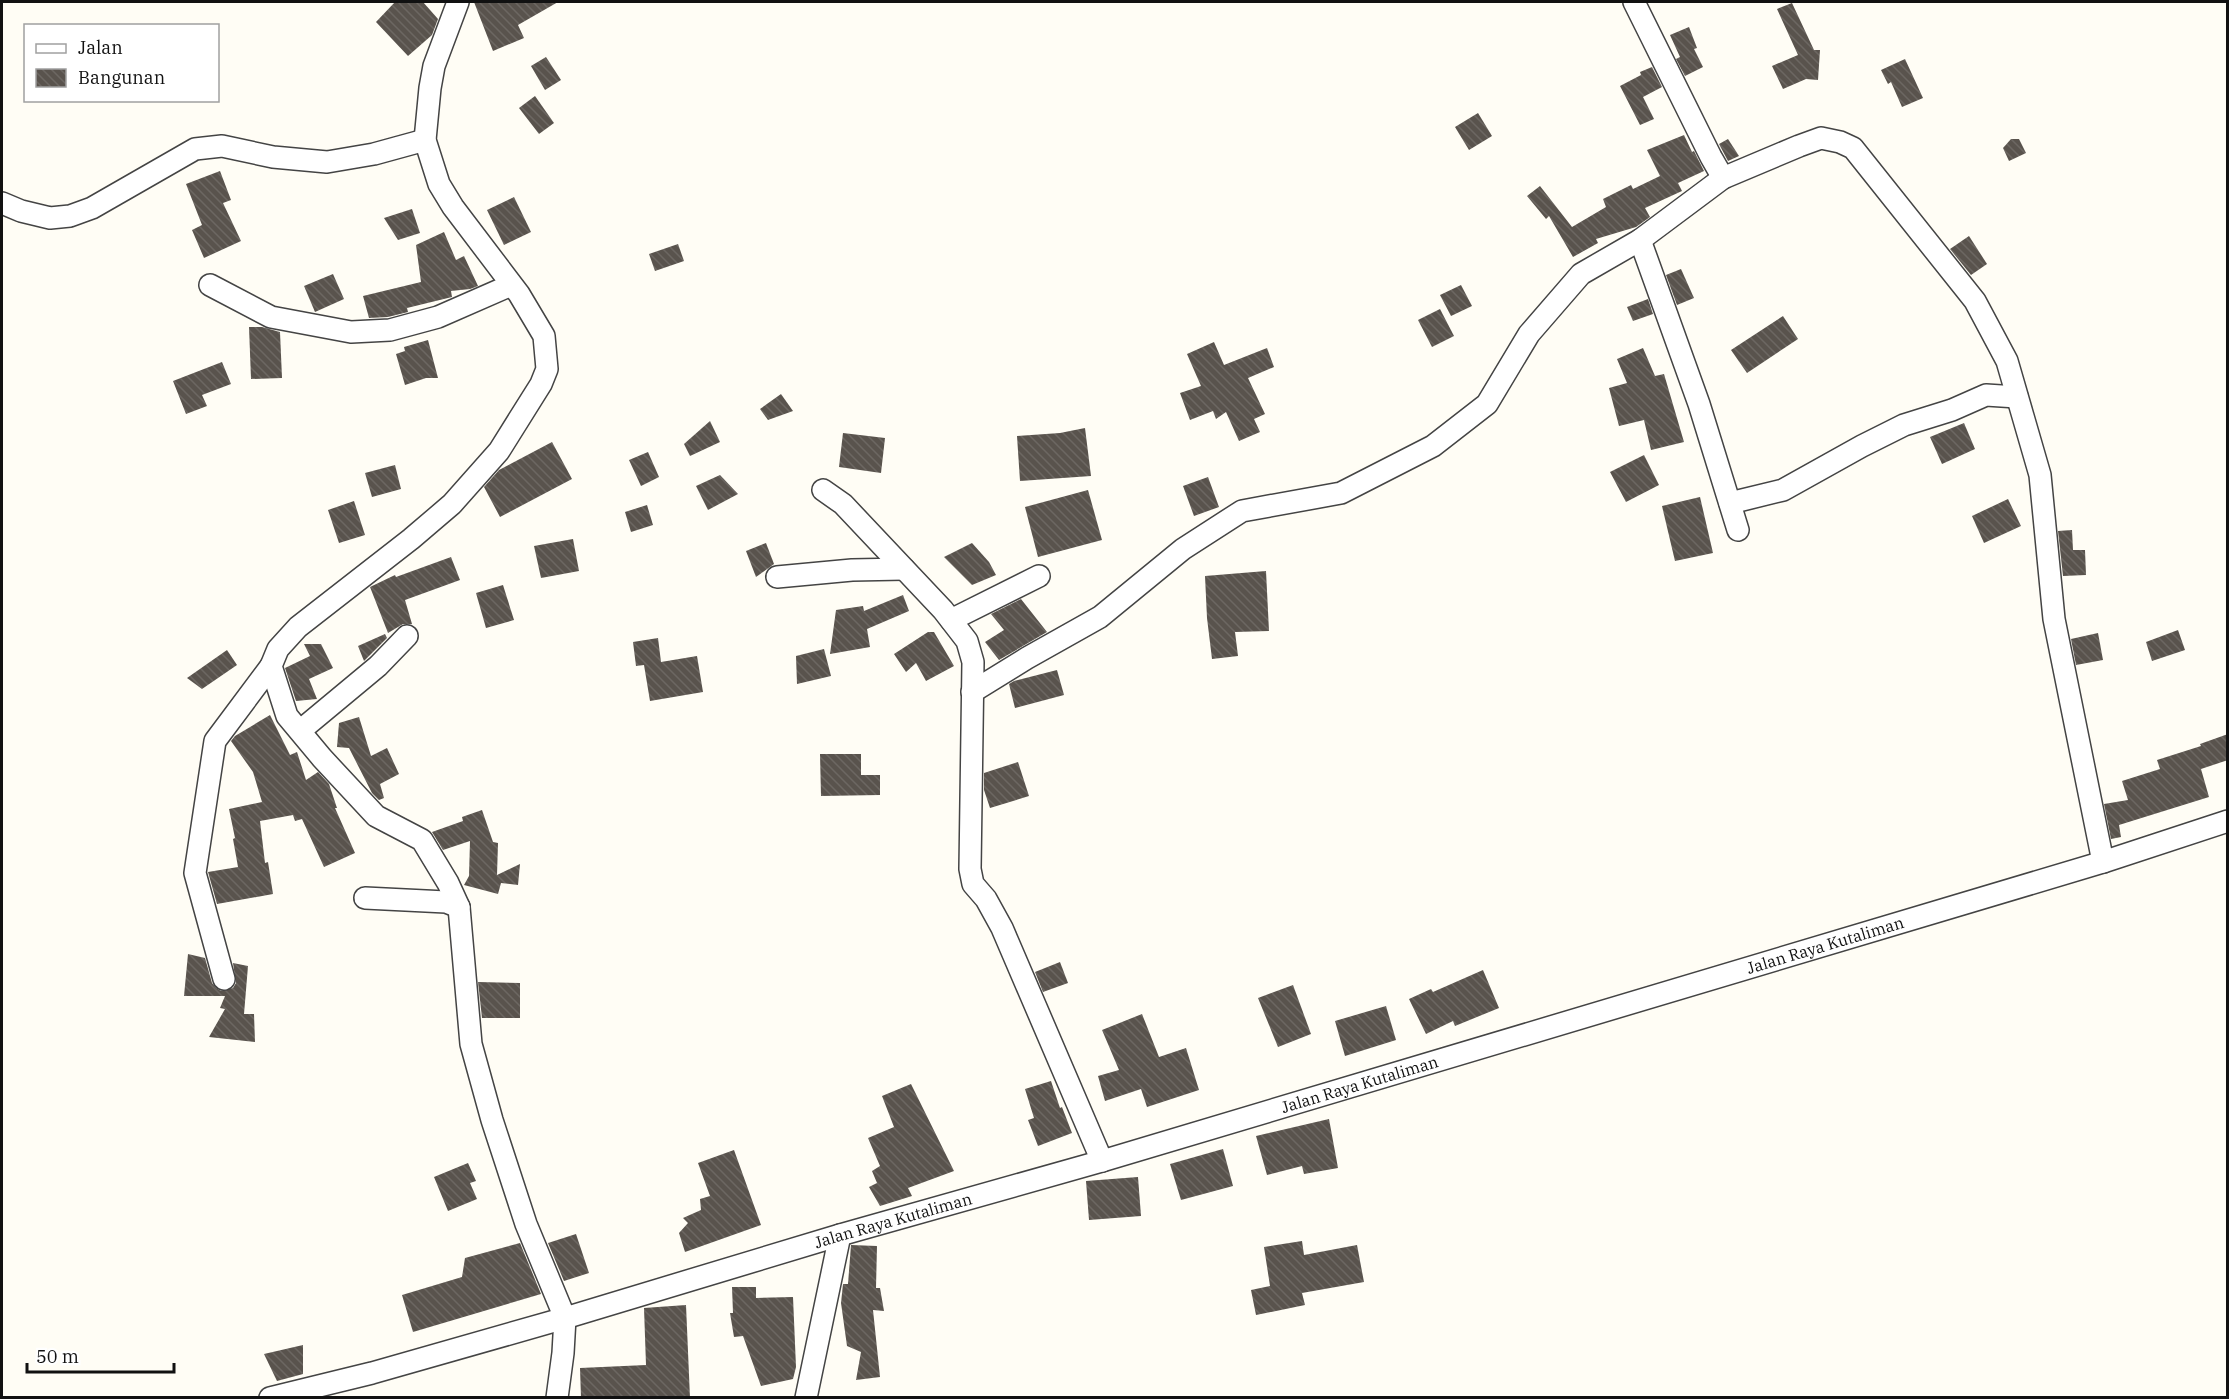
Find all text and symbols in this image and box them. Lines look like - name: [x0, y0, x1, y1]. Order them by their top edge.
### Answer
- legend: [24, 24, 219, 102]
- text: Jalan: [78, 36, 123, 59]
- text: Bangunan: [78, 66, 165, 89]
- street label: Jalan Raya Kutaliman: [1744, 912, 1906, 978]
- street label: Jalan Raya Kutaliman: [1279, 1051, 1440, 1117]
- street label: Jalan Raya Kutaliman: [812, 1188, 974, 1252]
- scale bar: [27, 1336, 174, 1374]
- text: 50 m: [36, 1345, 79, 1368]

